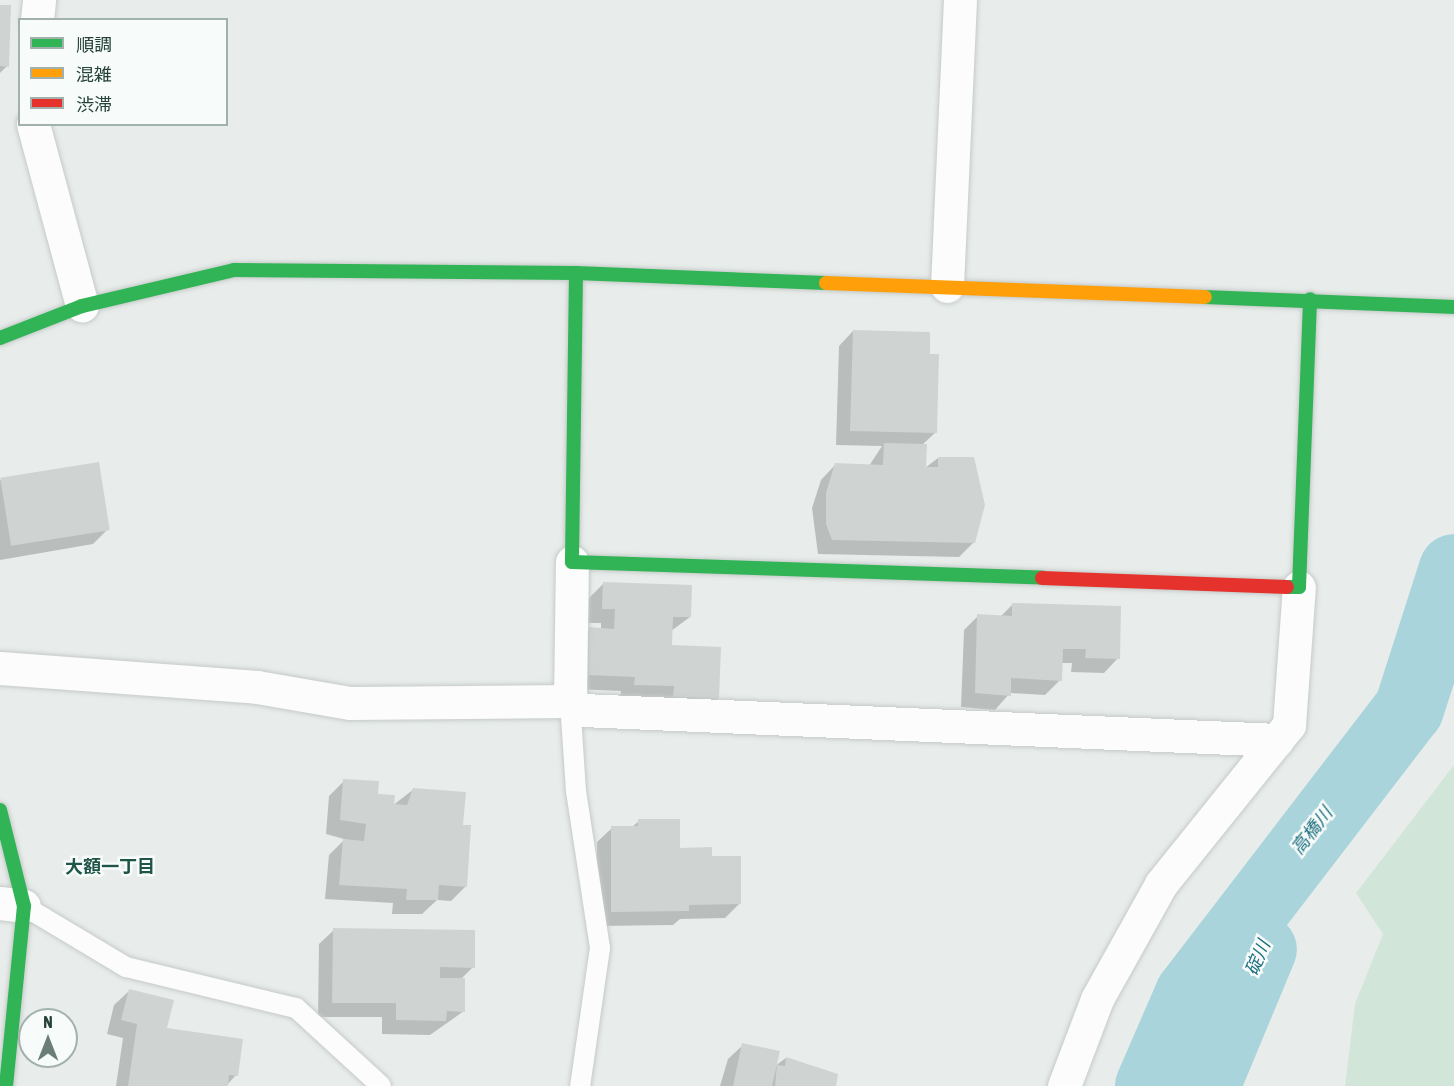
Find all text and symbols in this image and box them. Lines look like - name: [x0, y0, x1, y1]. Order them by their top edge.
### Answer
- legend: [18, 18, 228, 126]
- text: 順調: [76, 34, 112, 55]
- text: 混雑: [76, 64, 112, 85]
- text: 渋滞: [76, 94, 112, 115]
- water label: 高橋川: [1287, 803, 1337, 859]
- district label: 大額一丁目: [65, 856, 155, 878]
- water label: 碇川: [1241, 937, 1275, 979]
- north arrow: [18, 1008, 78, 1068]
- text: N: [43, 1013, 53, 1031]

